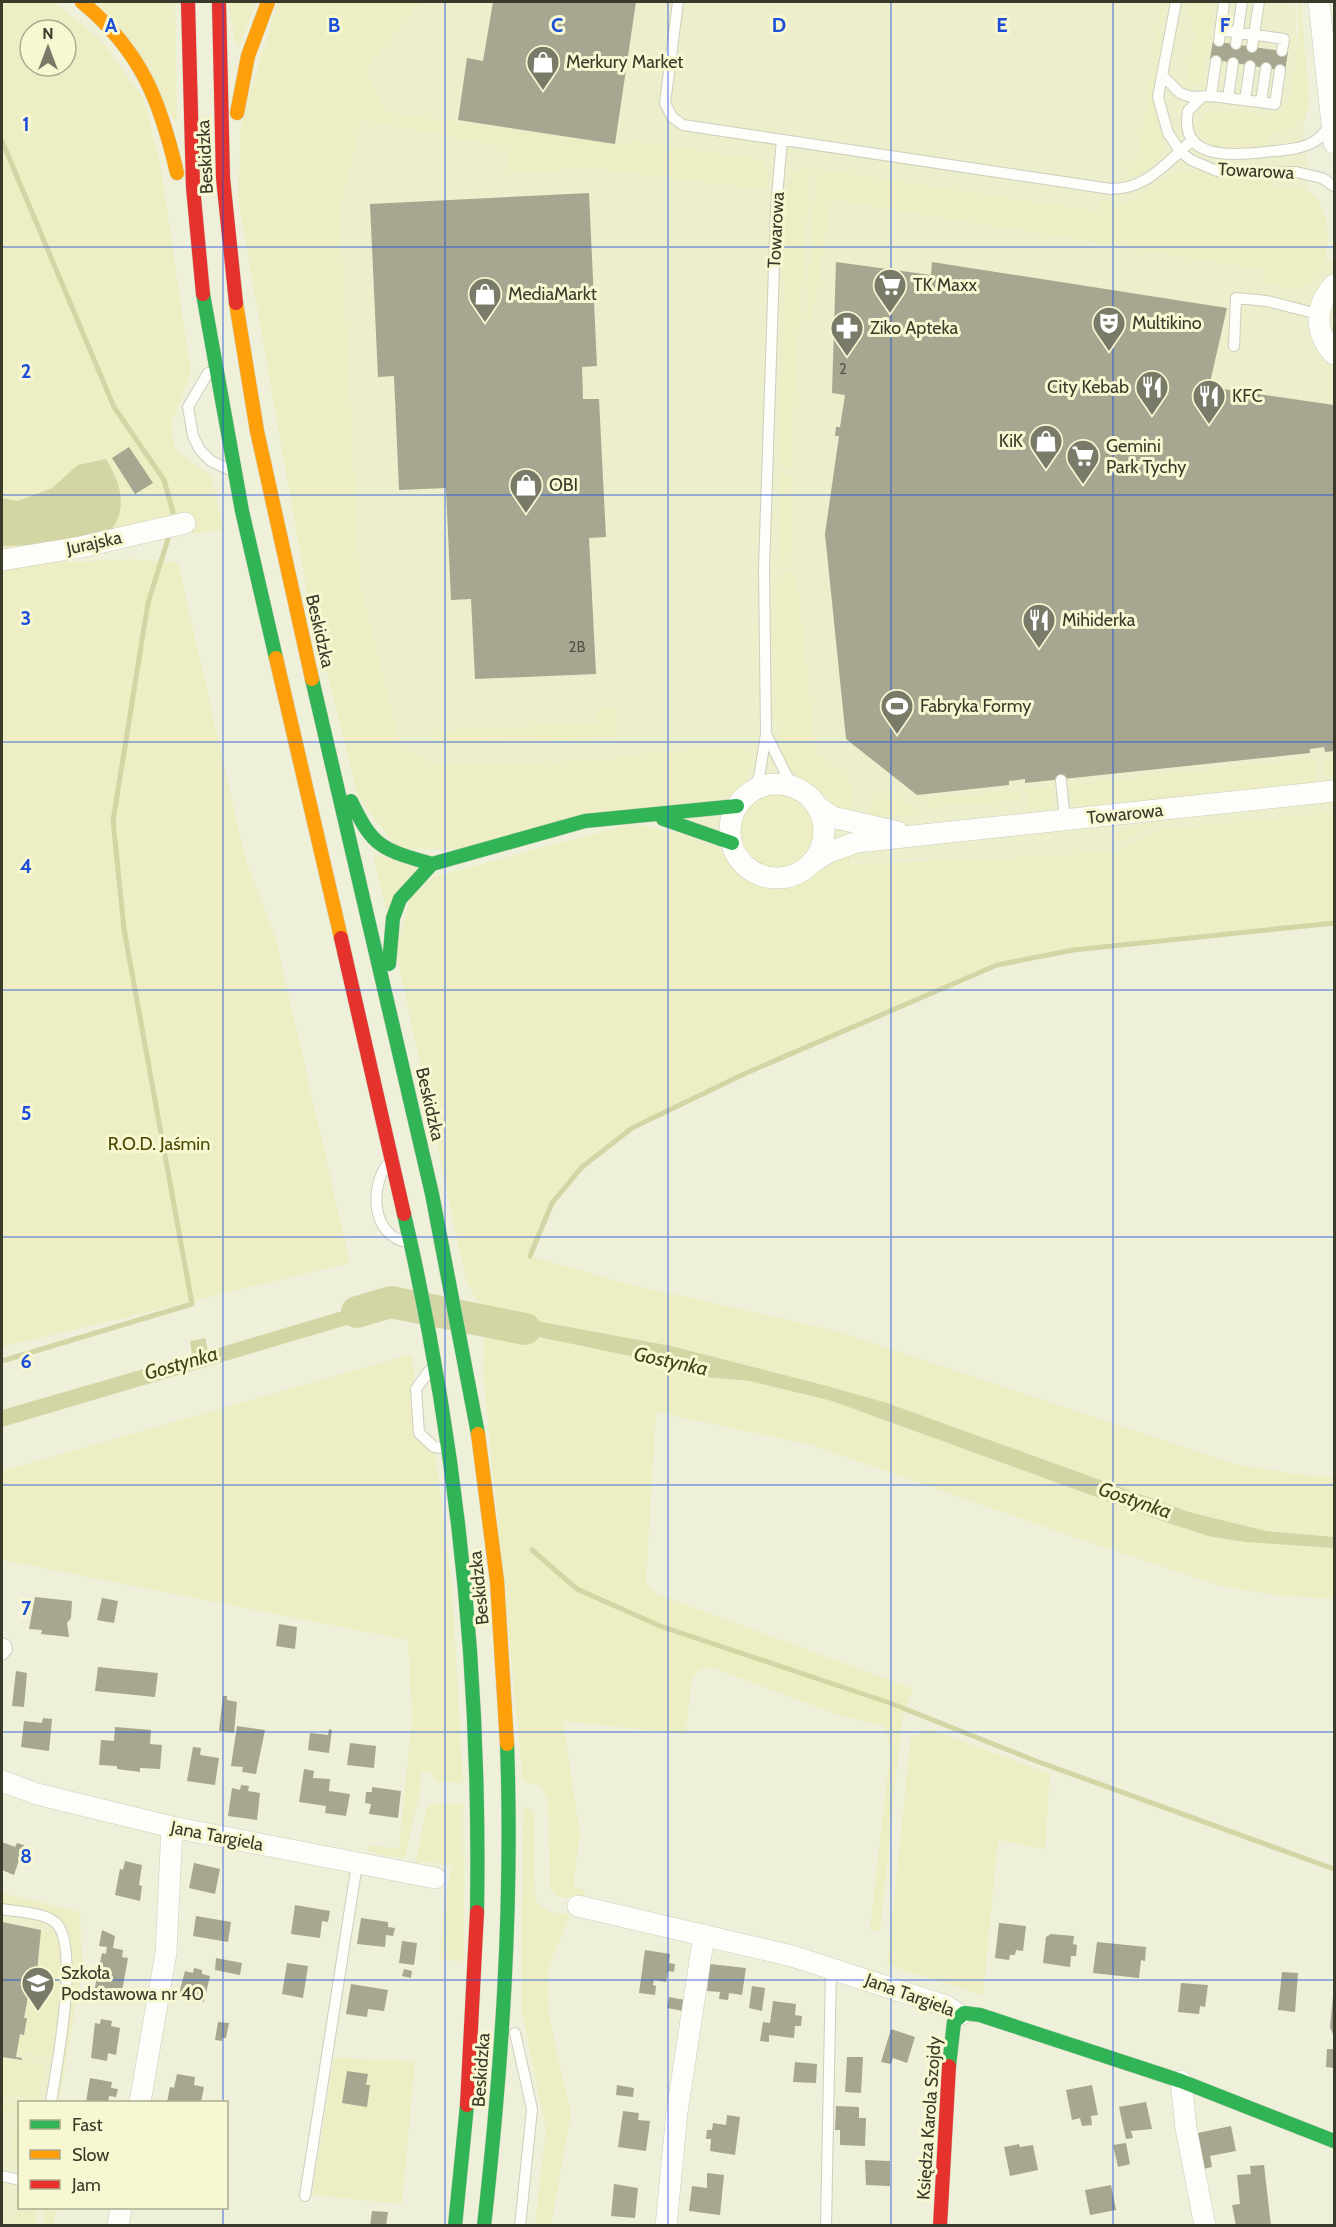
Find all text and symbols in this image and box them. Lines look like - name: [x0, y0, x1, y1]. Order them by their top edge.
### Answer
- text: A: [105, 13, 118, 37]
- text: B: [328, 13, 340, 37]
- text: C: [551, 13, 563, 37]
- text: D: [772, 13, 786, 37]
- text: E: [996, 13, 1008, 37]
- text: F: [1220, 13, 1231, 37]
- north arrow: [18, 18, 78, 78]
- text: N: [42, 24, 54, 43]
- shop icon: Merkury Market: [525, 44, 561, 91]
- place label: Merkury Market: [566, 51, 683, 73]
- text: 1: [22, 112, 30, 136]
- street label: Beskidzka: [192, 119, 218, 195]
- street label: Towarowa: [1217, 158, 1295, 184]
- street label: Towarowa: [763, 191, 789, 269]
- supermarket icon: TK Maxx: [872, 267, 908, 314]
- place label: TK Maxx: [913, 274, 978, 296]
- shop icon: MediaMarkt: [467, 276, 503, 323]
- place label: MediaMarkt: [508, 283, 597, 305]
- theatre icon: Multikino: [1091, 305, 1127, 352]
- pharmacy icon: Ziko Apteka: [829, 310, 865, 357]
- place label: Multikino: [1132, 312, 1202, 334]
- place label: Ziko Apteka: [870, 317, 958, 339]
- text: 2: [21, 359, 31, 383]
- house number: 2: [839, 360, 847, 378]
- restaurant icon: City Kebab: [1134, 369, 1170, 416]
- place label: City Kebab: [1047, 376, 1129, 398]
- restaurant icon: KFC: [1191, 378, 1227, 425]
- place label: KFC: [1232, 385, 1263, 407]
- shop icon: KiK: [1028, 423, 1064, 470]
- place label: KiK: [999, 430, 1024, 452]
- place label: Gemini Park Tychy: [1106, 435, 1186, 478]
- supermarket icon: Gemini Park Tychy: [1065, 438, 1101, 485]
- shop icon: OBI: [508, 467, 544, 514]
- place label: OBI: [549, 474, 578, 496]
- street label: Jurajska: [63, 526, 124, 560]
- street label: Beskidzka: [301, 592, 339, 670]
- restaurant icon: Mihiderka: [1021, 602, 1057, 649]
- text: 3: [21, 606, 31, 630]
- place label: Mihiderka: [1062, 609, 1136, 631]
- house number: 2B: [569, 638, 585, 656]
- sports icon: Fabryka Formy: [879, 688, 915, 735]
- place label: Fabryka Formy: [920, 695, 1031, 717]
- street label: Towarowa: [1086, 799, 1165, 829]
- text: 4: [20, 854, 32, 878]
- street label: Beskidzka: [411, 1065, 449, 1143]
- text: 5: [21, 1101, 31, 1125]
- park label: R.O.D. Jaśmin: [108, 1133, 210, 1155]
- water label: Gostynka: [141, 1341, 221, 1385]
- water label: Gostynka: [632, 1341, 710, 1381]
- text: 6: [20, 1349, 32, 1373]
- water label: Gostynka: [1095, 1476, 1175, 1524]
- street label: Beskidzka: [464, 1550, 494, 1626]
- text: 7: [21, 1596, 32, 1620]
- street label: Jana Targiela: [168, 1816, 265, 1856]
- text: 8: [20, 1844, 32, 1868]
- place label: Szkoła Podstawowa nr 40: [61, 1962, 204, 2005]
- school or university icon: Szkoła Podstawowa nr 40: [20, 1965, 56, 2012]
- street label: Jana Targiela: [861, 1968, 958, 2021]
- street label: Beskidzka: [467, 2032, 495, 2108]
- street label: Księdza Karola Szojdy: [912, 2035, 946, 2201]
- legend: [18, 2101, 228, 2209]
- text: Fast: [72, 2114, 103, 2136]
- text: Slow: [72, 2144, 109, 2166]
- text: Jam: [71, 2174, 101, 2196]

